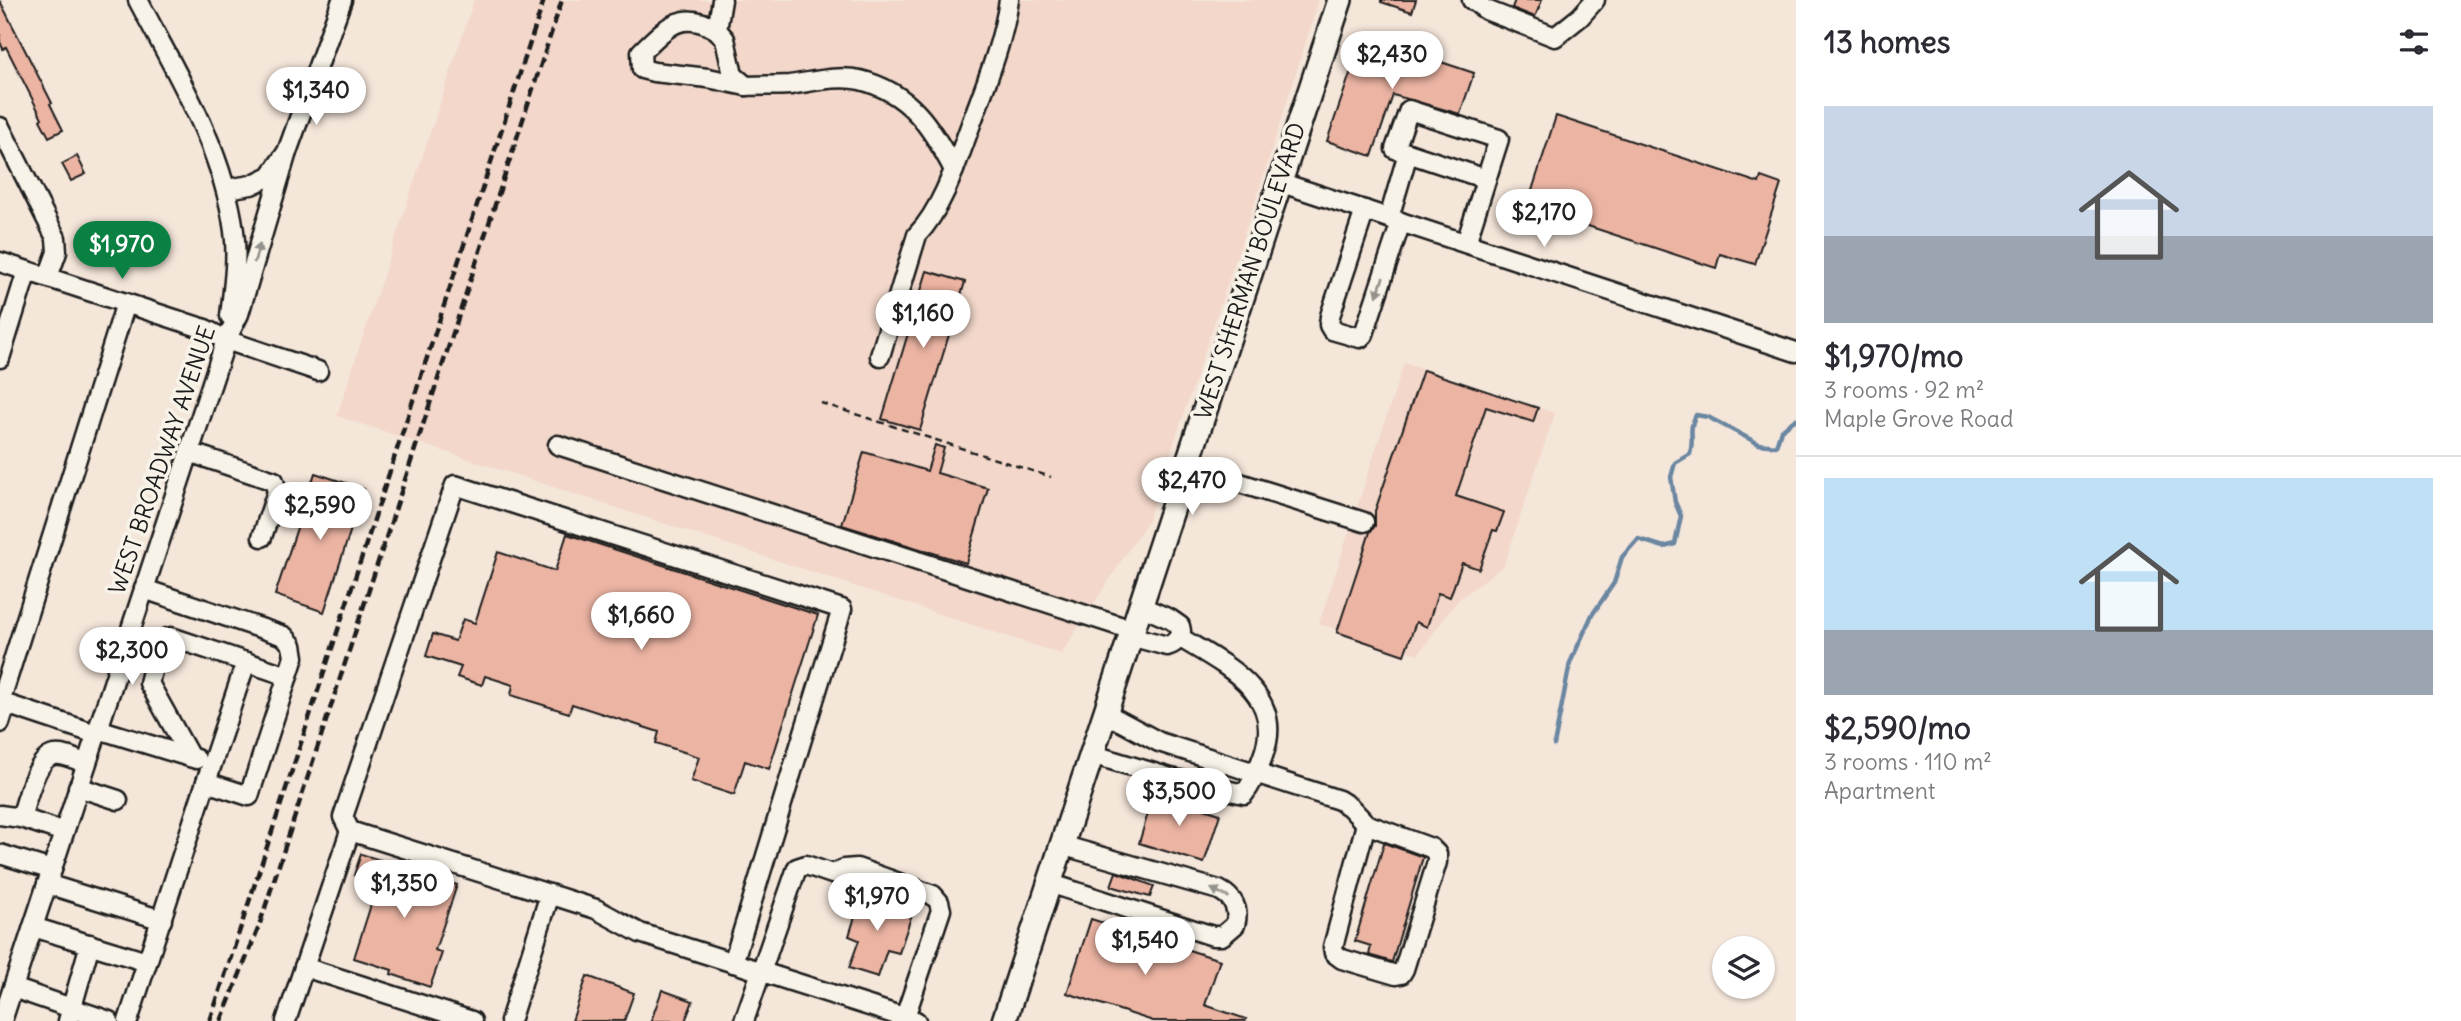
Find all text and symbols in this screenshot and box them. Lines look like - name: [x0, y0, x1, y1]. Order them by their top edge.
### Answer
- text: 13 homes: [1824, 23, 1950, 61]
- icon: filters: [2395, 23, 2433, 61]
- pin: $2,430: [1335, 32, 1449, 91]
- text: $2,430: [1356, 39, 1428, 68]
- pin: $1,340: [259, 68, 373, 127]
- text: $1,340: [282, 75, 350, 104]
- street label: WEST SHERMAN BOULEVARD: [1188, 119, 1311, 423]
- icon: home: [2066, 152, 2192, 278]
- pin: $2,170: [1487, 190, 1601, 249]
- text: $2,170: [1512, 197, 1576, 226]
- pin: $1,970: [65, 222, 179, 281]
- text: $1,970: [89, 229, 155, 258]
- one-way arrow: [253, 242, 263, 263]
- one-way arrow: [1374, 276, 1385, 297]
- pin: $1,160: [866, 290, 980, 350]
- text: $1,160: [892, 298, 954, 327]
- street label: WEST BROADWAY AVENUE: [102, 322, 221, 598]
- text: $1,970/mo: [1824, 337, 1963, 375]
- text: 3 rooms · 92 m²: [1824, 375, 1984, 404]
- text: Maple Grove Road: [1824, 404, 2013, 433]
- pin: $2,470: [1135, 458, 1249, 517]
- text: $2,470: [1157, 465, 1227, 494]
- pin: $2,590: [263, 482, 377, 542]
- text: $2,590: [284, 490, 356, 519]
- icon: home: [2066, 524, 2192, 650]
- pin: $1,660: [584, 592, 698, 652]
- text: $1,660: [607, 600, 675, 629]
- pin: $2,300: [75, 628, 189, 687]
- text: $2,300: [95, 635, 169, 664]
- text: $2,590/mo: [1824, 709, 1971, 747]
- text: 3 rooms · 110 m²: [1824, 747, 1992, 776]
- pin: $3,500: [1122, 768, 1236, 828]
- text: $3,500: [1142, 776, 1216, 805]
- text: Apartment: [1824, 776, 1936, 805]
- pin: $1,350: [347, 860, 461, 920]
- text: $1,350: [370, 868, 438, 897]
- pin: $1,970: [820, 874, 934, 933]
- text: $1,970: [844, 881, 910, 910]
- one-way arrow: [1210, 887, 1230, 898]
- pin: $1,540: [1088, 918, 1202, 977]
- text: $1,540: [1111, 925, 1179, 954]
- map controls: [1712, 936, 1775, 999]
- button: layers: [1712, 936, 1775, 999]

